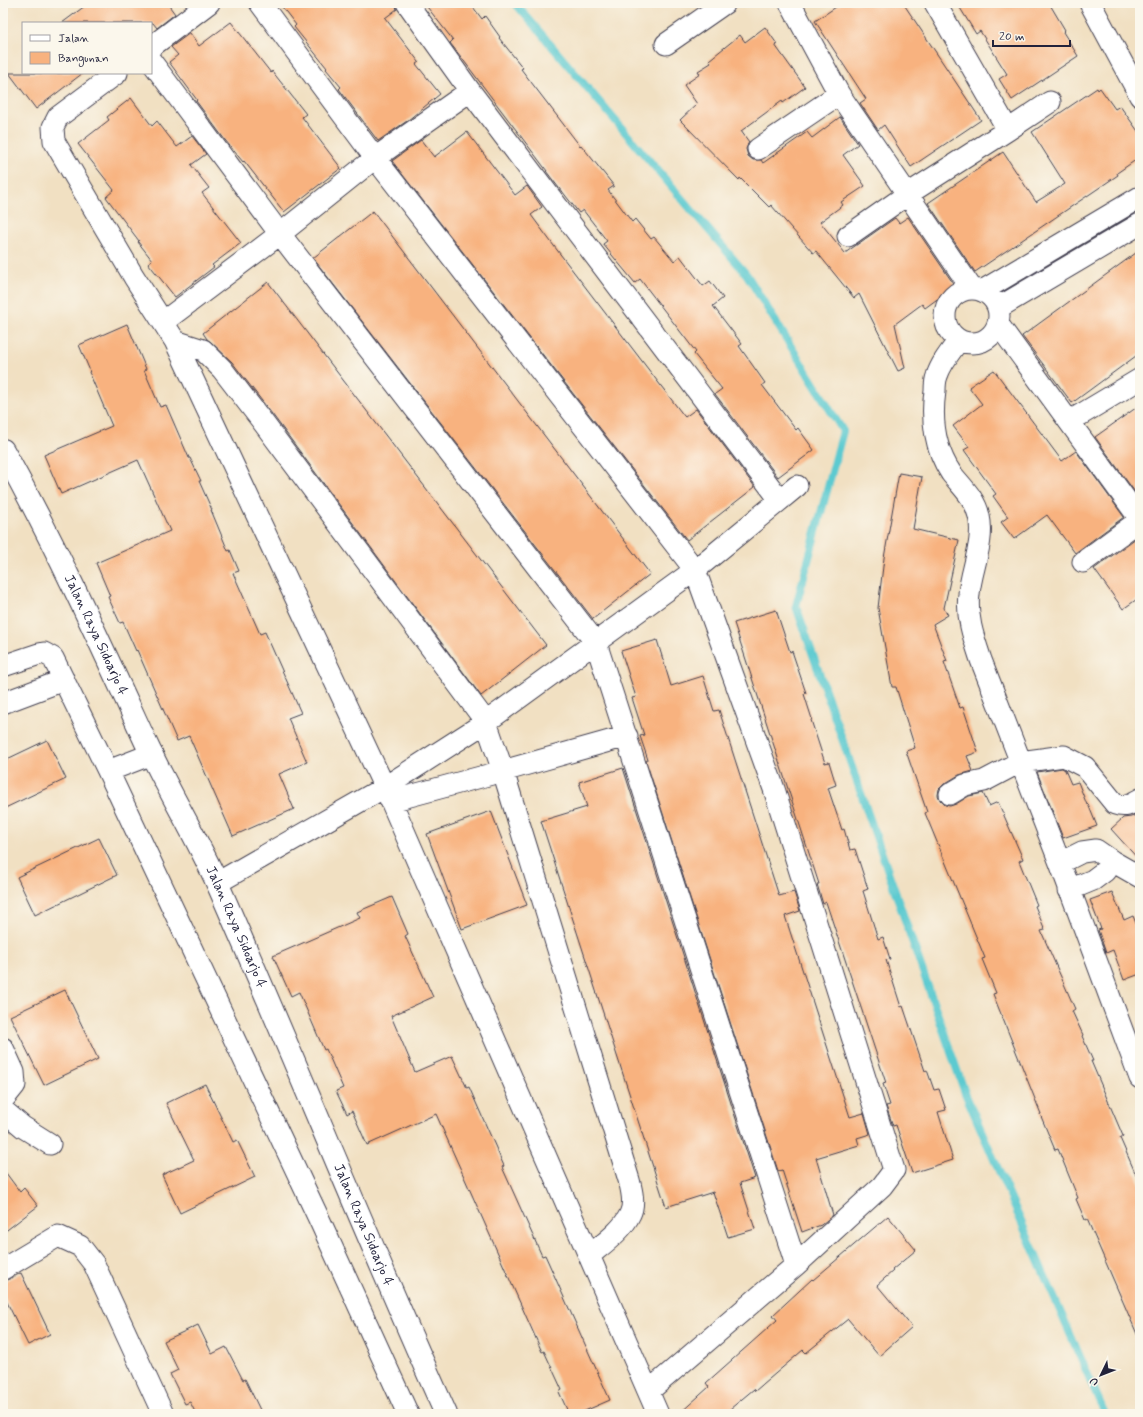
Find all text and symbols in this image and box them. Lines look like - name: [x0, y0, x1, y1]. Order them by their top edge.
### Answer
- legend: [22, 22, 152, 74]
- scale bar: [993, 22, 1070, 48]
- text: 20 m: [999, 29, 1025, 45]
- text: Jalan: [58, 31, 90, 47]
- text: Bangunan: [58, 51, 109, 67]
- street label: Jalan Raya Sidoarjo 4: [60, 572, 132, 698]
- street label: Jalan Raya Sidoarjo 4: [201, 863, 271, 991]
- street label: Jalan Raya Sidoarjo 4: [329, 1161, 398, 1289]
- north arrow: [1081, 1355, 1121, 1395]
- text: U: [1087, 1374, 1102, 1389]

